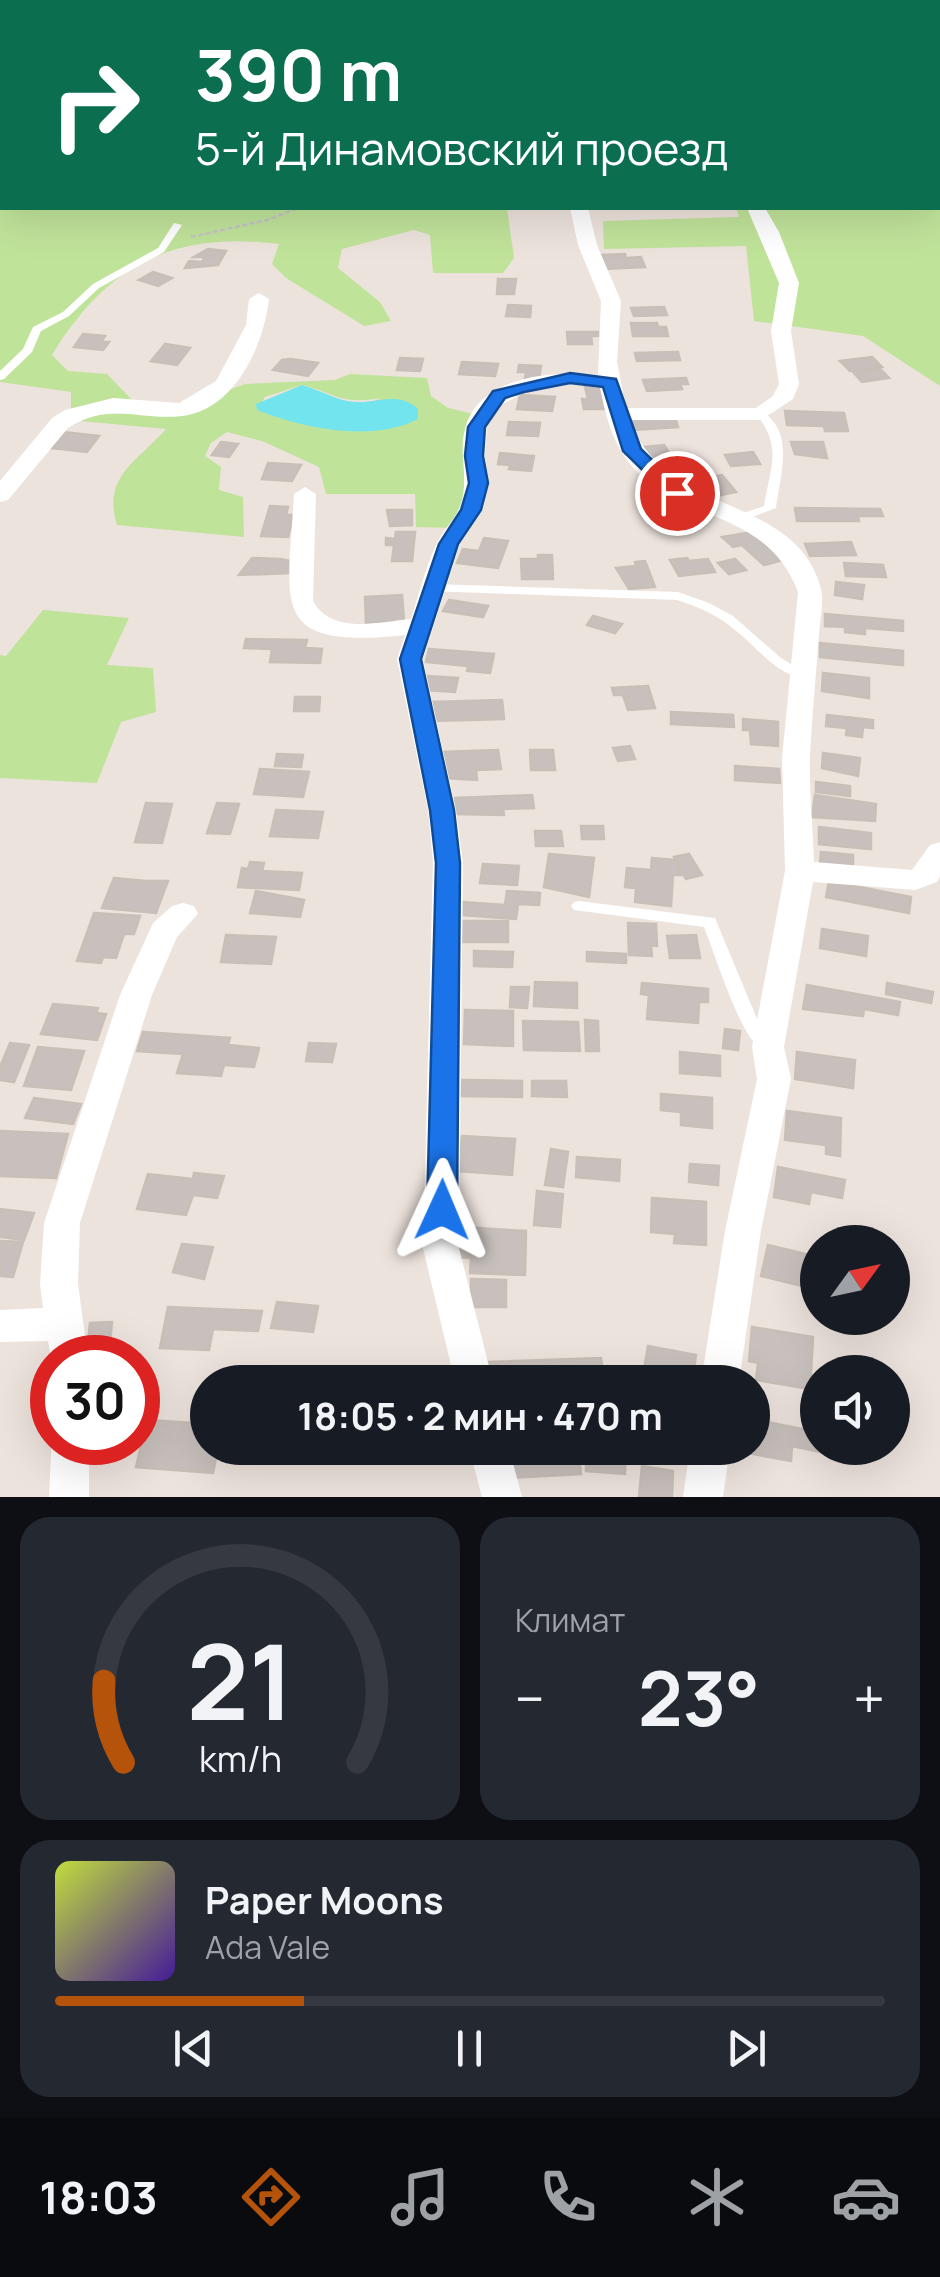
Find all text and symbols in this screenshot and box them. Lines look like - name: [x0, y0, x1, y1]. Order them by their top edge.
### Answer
- text: 390 m: [195, 26, 402, 122]
- icon: right: [30, 40, 160, 170]
- text: 5-й Динамовский проезд: [195, 117, 728, 179]
- pin: [635, 451, 720, 536]
- icon: arrive: [650, 466, 705, 521]
- position arrow: [390, 1158, 494, 1262]
- north arrow: [800, 1225, 910, 1335]
- map controls: [800, 1225, 910, 1465]
- speed limit sign: 30: [30, 1335, 160, 1465]
- button: sound: [800, 1355, 910, 1465]
- text: 18:05 · 2 мин · 470 m: [297, 1389, 663, 1441]
- text: Климат: [515, 1598, 625, 1642]
- text: 21: [186, 1609, 294, 1751]
- text: 23°: [638, 1646, 760, 1749]
- text: −: [515, 1660, 545, 1736]
- text: +: [853, 1660, 885, 1736]
- text: km/h: [198, 1734, 282, 1783]
- text: Paper Moons: [205, 1873, 444, 1925]
- text: Ada Vale: [205, 1925, 330, 1969]
- icon: previous: [166, 2021, 221, 2076]
- icon: pause: [442, 2021, 497, 2076]
- icon: next: [719, 2021, 774, 2076]
- icon: directions: [236, 2162, 306, 2232]
- icon: music: [385, 2162, 455, 2232]
- icon: phone: [533, 2162, 603, 2232]
- icon: climate: [682, 2162, 752, 2232]
- icon: car: [831, 2162, 901, 2232]
- text: 18:03: [39, 2166, 158, 2228]

